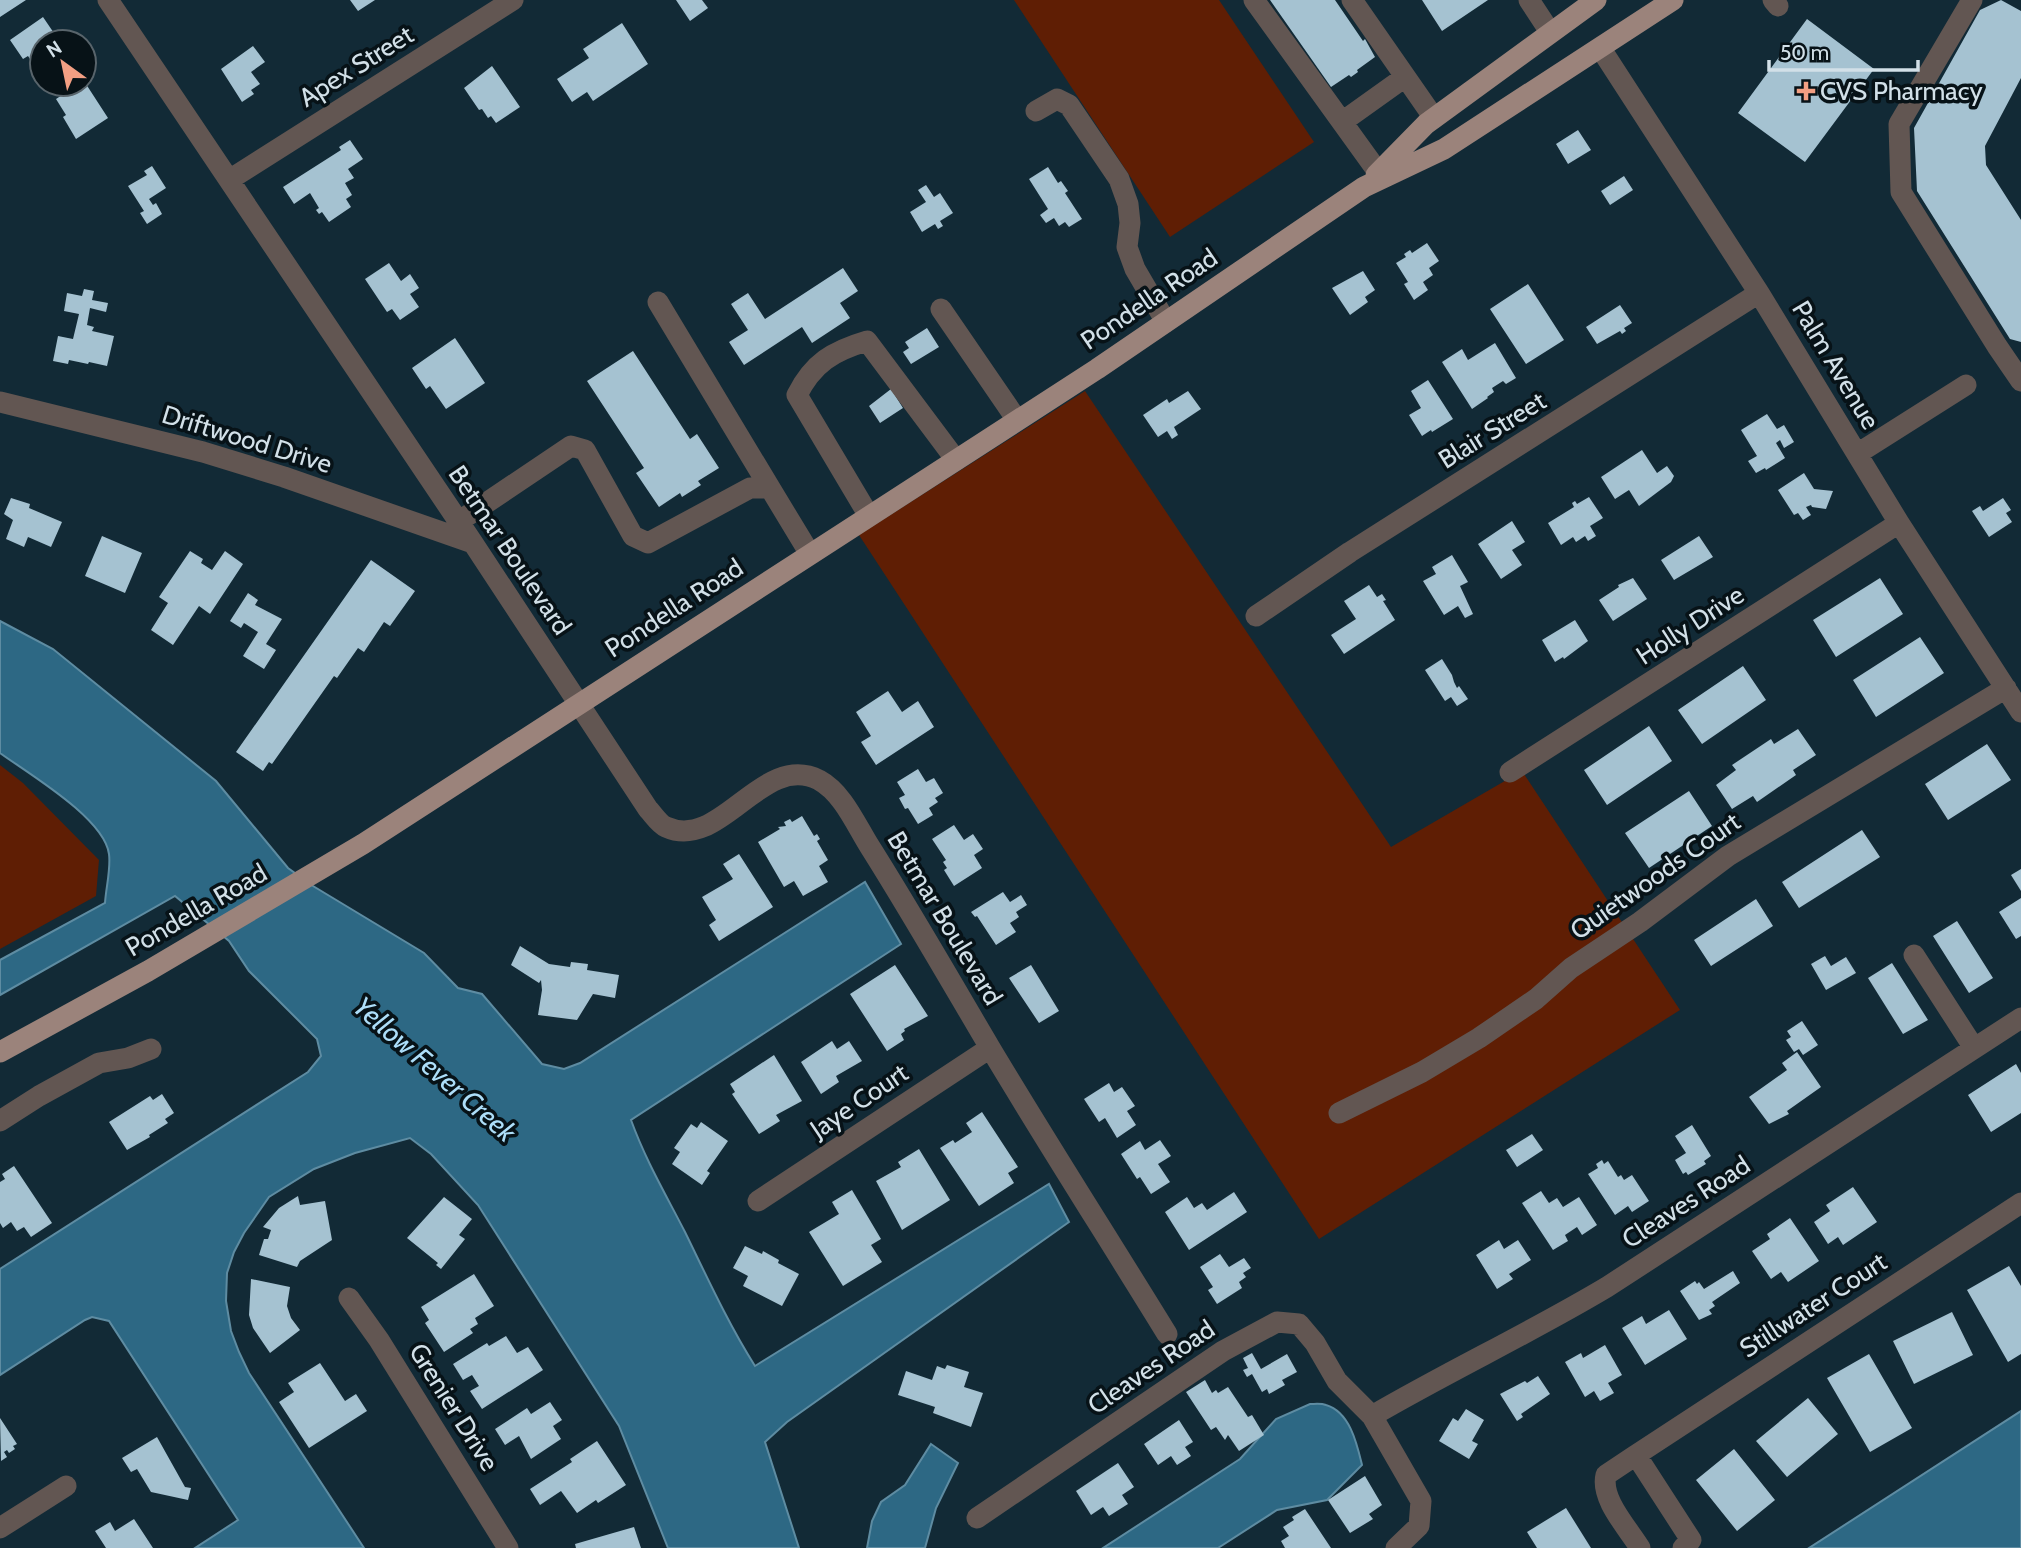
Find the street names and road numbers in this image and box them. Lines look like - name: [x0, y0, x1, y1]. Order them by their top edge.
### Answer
- street label: Apex Street: [293, 18, 419, 114]
- street label: Pondella Road: [1075, 242, 1223, 356]
- street label: Palm Avenue: [1785, 295, 1887, 435]
- street label: Blair Street: [1432, 384, 1552, 475]
- street label: Driftwood Drive: [158, 398, 336, 480]
- street label: Betmar Boulevard: [442, 459, 578, 641]
- street label: Pondella Road: [599, 552, 749, 664]
- street label: Holly Drive: [1630, 578, 1750, 672]
- street label: Quietwoods Court: [1564, 805, 1746, 946]
- street label: Betmar Boulevard: [881, 825, 1009, 1011]
- street label: Pondella Road: [120, 857, 272, 963]
- street label: Jaye Court: [803, 1057, 914, 1146]
- street label: Cleaves Road: [1616, 1149, 1756, 1255]
- street label: Stillwater Court: [1734, 1245, 1893, 1364]
- street label: Cleaves Road: [1081, 1313, 1221, 1421]
- street label: Grenier Drive: [402, 1337, 506, 1477]

